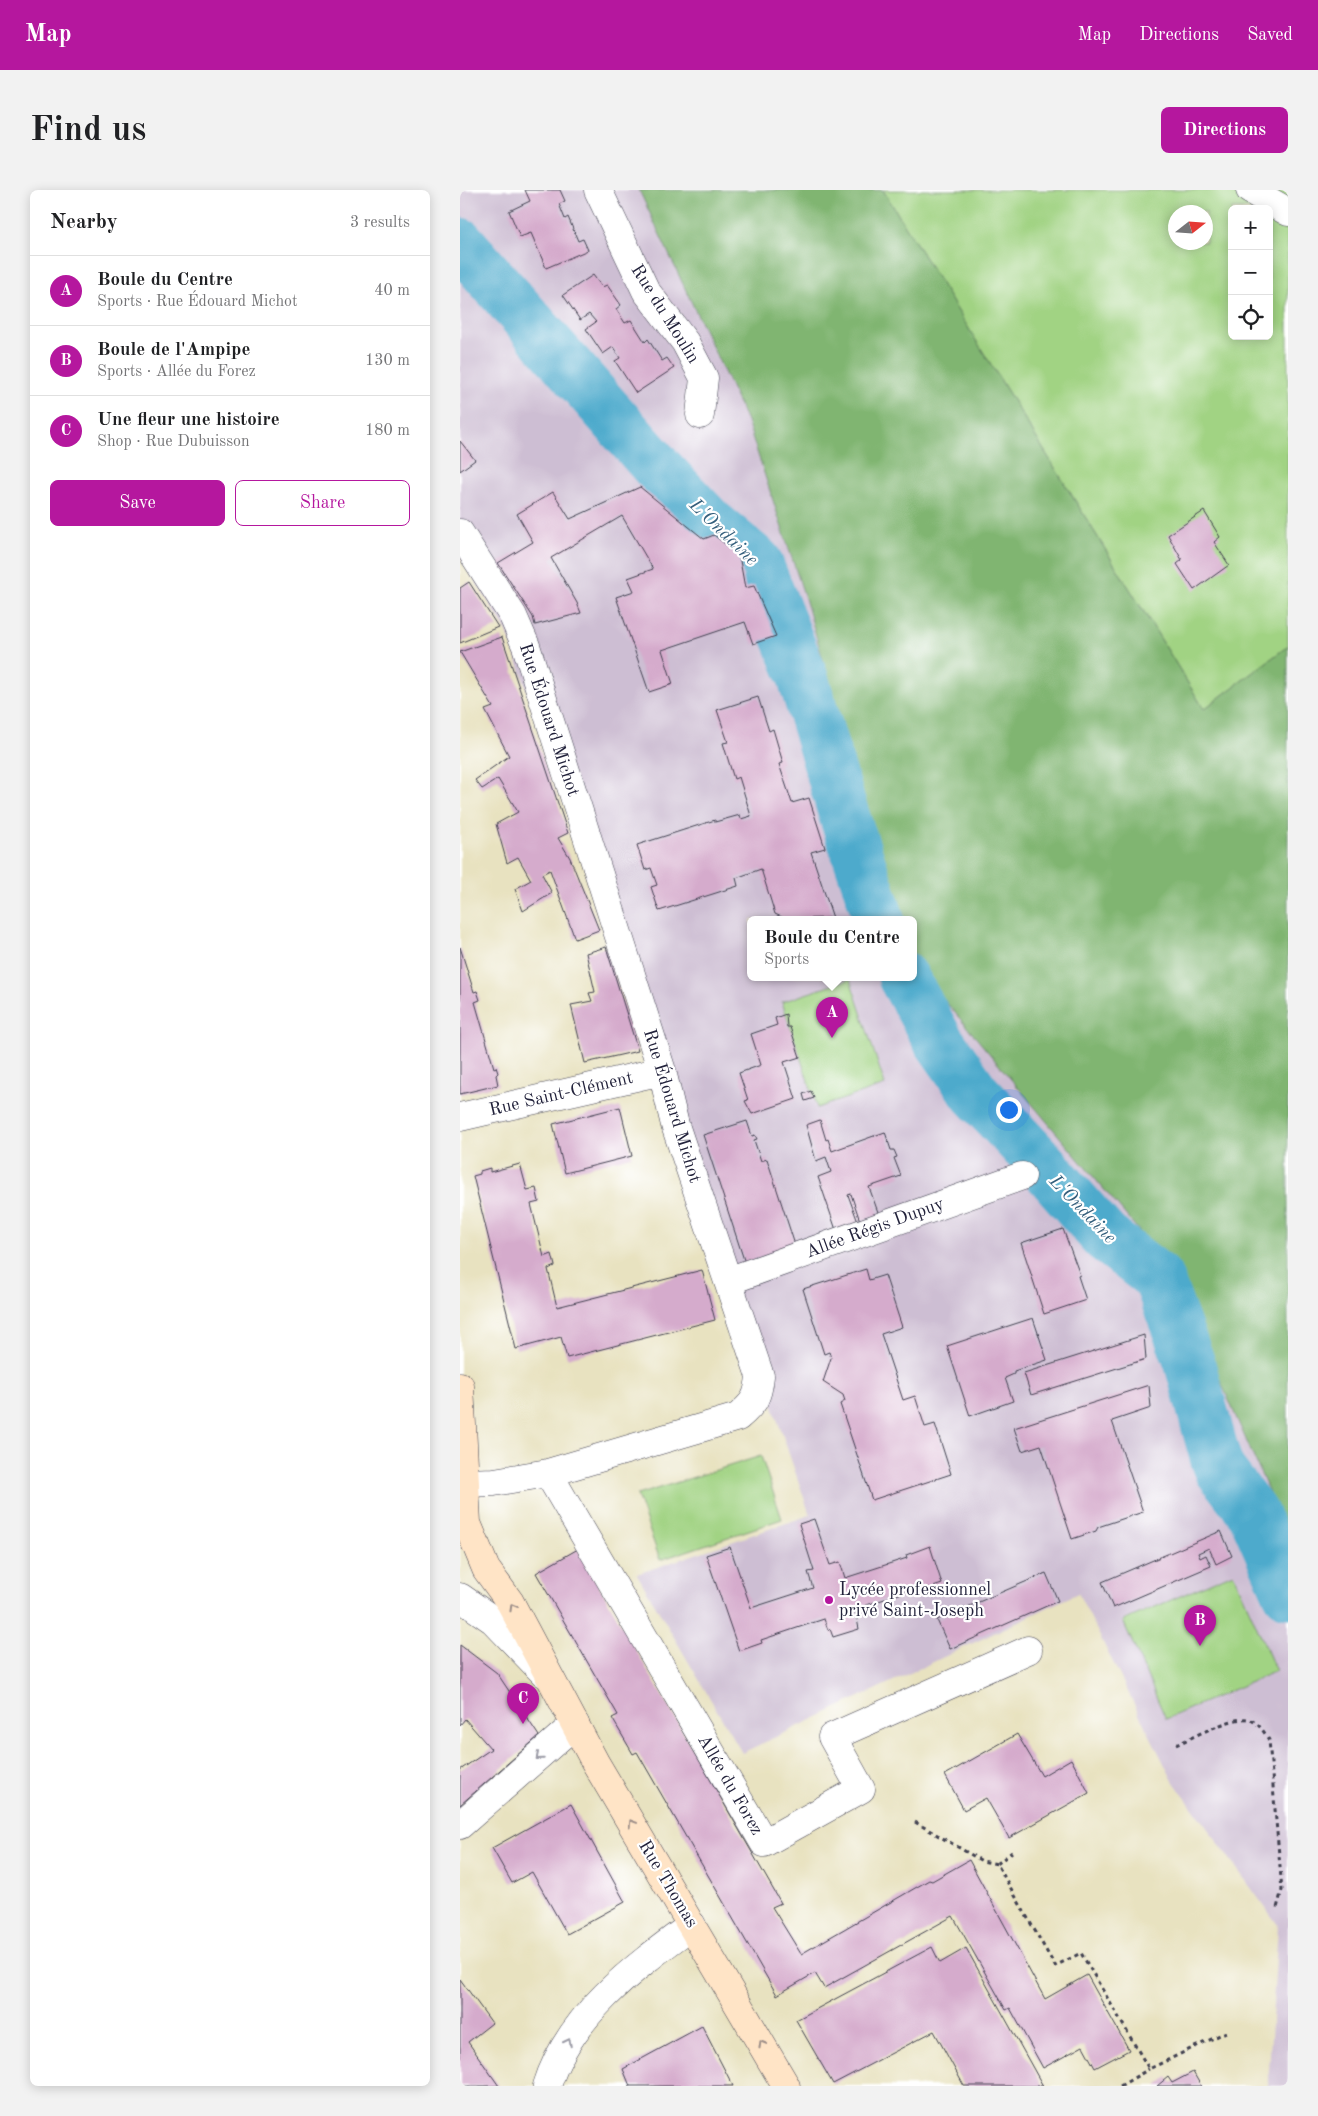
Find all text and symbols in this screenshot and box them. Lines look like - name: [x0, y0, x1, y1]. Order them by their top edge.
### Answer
- text: Map: [25, 23, 72, 47]
- text: Map: [1078, 26, 1111, 44]
- text: Directions: [1139, 26, 1219, 44]
- text: Saved: [1247, 26, 1293, 44]
- button: Directions: [1161, 107, 1288, 153]
- text: Find us: [30, 113, 146, 148]
- north arrow: [1168, 205, 1213, 250]
- map controls: [1228, 205, 1273, 340]
- button: +: [1228, 205, 1273, 250]
- text: Nearby: [50, 212, 118, 233]
- text: 3 results: [350, 215, 410, 231]
- button: −: [1228, 250, 1273, 295]
- street label: Rue du Moulin: [627, 261, 703, 367]
- text: Boule du Centre: [97, 271, 233, 290]
- text: A: [60, 283, 72, 299]
- text: 40 m: [374, 283, 410, 299]
- text: Sports · Rue Édouard Michot: [97, 294, 298, 310]
- button: locate: [1228, 295, 1273, 340]
- text: Boule de l'Ampipe: [97, 341, 250, 360]
- text: B: [60, 353, 72, 369]
- text: 130 m: [365, 353, 410, 369]
- text: Sports · Allée du Forez: [97, 364, 256, 380]
- text: Une fleur une histoire: [97, 411, 280, 430]
- text: C: [61, 423, 71, 439]
- text: 180 m: [365, 423, 410, 439]
- text: Shop · Rue Dubuisson: [97, 434, 250, 450]
- button: Save: [50, 480, 225, 526]
- button: Share: [235, 480, 410, 526]
- water label: L'Ondaine: [684, 495, 761, 570]
- street label: Rue Édouard Michot: [516, 640, 586, 799]
- popup: [747, 916, 917, 981]
- text: Boule du Centre: [764, 929, 900, 948]
- text: Sports: [764, 952, 809, 968]
- pin: A: [816, 997, 848, 1038]
- street label: Rue Édouard Michot: [640, 1026, 708, 1185]
- street label: Rue Saint-Clément: [487, 1069, 635, 1119]
- your location: [996, 1097, 1022, 1123]
- water label: L'Ondaine: [1044, 1171, 1119, 1248]
- street label: Allée Régis Dupuy: [803, 1194, 947, 1261]
- place label: Lycée professionnel privé Saint-Joseph: [839, 1581, 991, 1620]
- marker: Lycée professionnel privé Saint-Joseph: [823, 1594, 835, 1606]
- one-way arrow: [509, 1603, 519, 1612]
- pin: B: [1184, 1605, 1216, 1646]
- pin: C: [507, 1683, 539, 1724]
- street label: Allée du Forez: [694, 1732, 766, 1838]
- one-way arrow: [536, 1751, 545, 1759]
- one-way arrow: [628, 1819, 638, 1828]
- street label: Rue Thomas: [635, 1837, 701, 1931]
- one-way arrow: [562, 2038, 572, 2047]
- one-way arrow: [758, 2040, 768, 2049]

